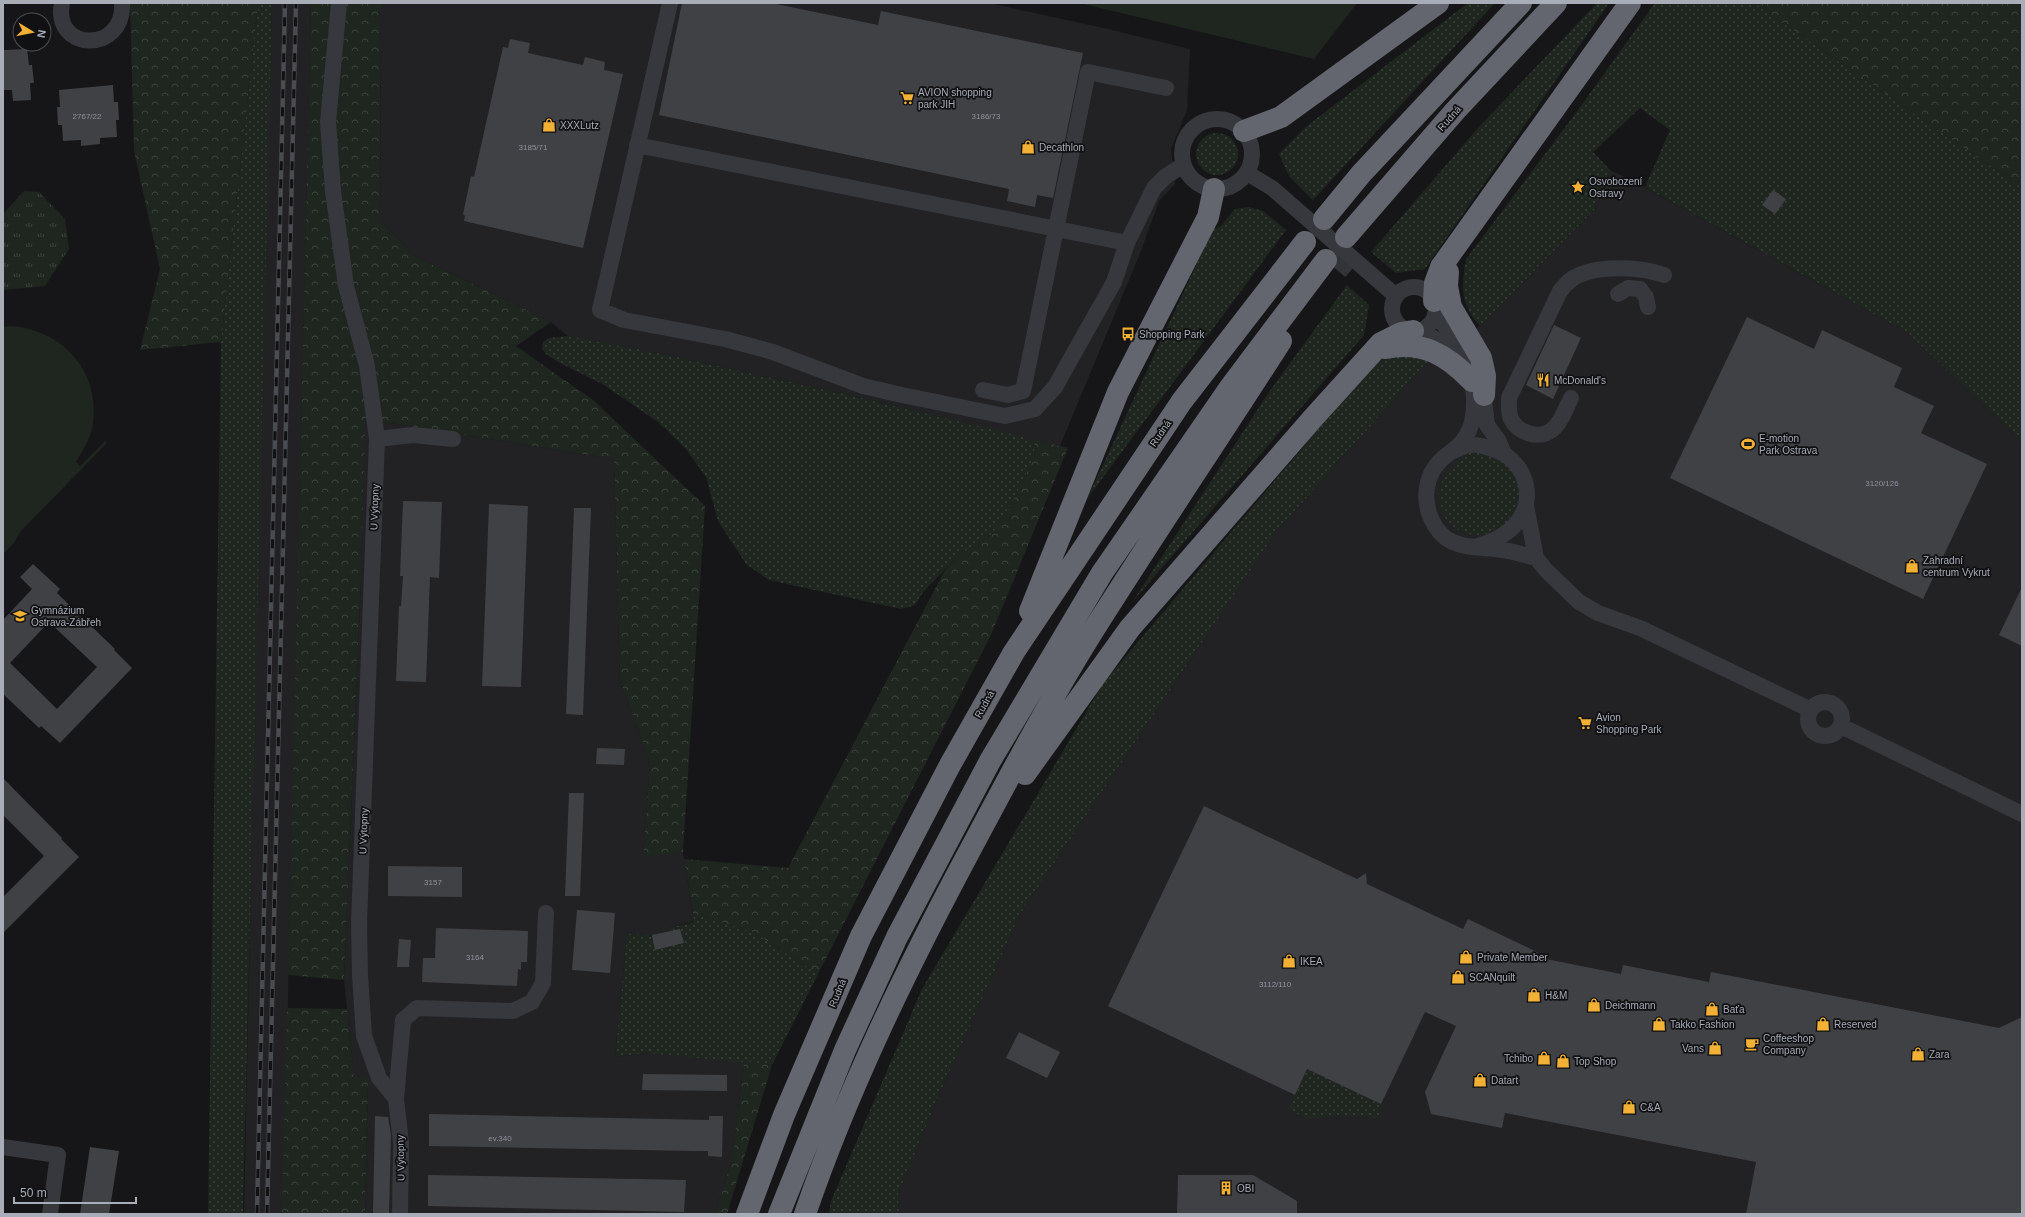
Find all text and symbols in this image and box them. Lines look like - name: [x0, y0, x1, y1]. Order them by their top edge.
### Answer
- north arrow: [12, 12, 52, 52]
- text: N: [35, 29, 48, 39]
- place label: AVION shopping park JIH: [918, 87, 992, 110]
- supermarket icon: AVION shopping park JIH: [899, 90, 915, 106]
- street label: Rudná: [1435, 103, 1464, 133]
- house number: 2767/22: [73, 112, 102, 121]
- house number: 3186/73: [972, 112, 1001, 121]
- shop icon: XXXLutz: [541, 117, 557, 133]
- place label: XXXLutz: [560, 120, 599, 131]
- shop icon: Decathlon: [1020, 139, 1036, 155]
- place label: Decathlon: [1039, 142, 1084, 153]
- house number: 3185/71: [519, 143, 548, 152]
- place label: Osvobození Ostravy: [1589, 176, 1643, 199]
- place icon: Osvobození Ostravy: [1570, 179, 1586, 195]
- bus stop icon: Shopping Park: [1120, 326, 1136, 342]
- place label: Shopping Park: [1139, 329, 1206, 340]
- restaurant icon: McDonald's: [1535, 372, 1551, 388]
- place label: McDonald's: [1554, 375, 1606, 386]
- street label: Rudná: [1148, 418, 1173, 449]
- place label: E-motion Park Ostrava: [1759, 433, 1818, 456]
- sports icon: E-motion Park Ostrava: [1740, 436, 1756, 452]
- house number: 3120/126: [1865, 479, 1899, 488]
- street label: U Výtopny: [368, 484, 381, 530]
- place label: Zahradní centrum Vykrut: [1923, 555, 1990, 578]
- shop icon: Zahradní centrum Vykrut: [1904, 558, 1920, 574]
- place label: Gymnázium Ostrava-Zábřeh: [31, 605, 101, 628]
- school or university icon: Gymnázium Ostrava-Zábřeh: [12, 608, 28, 624]
- street label: Rudná: [972, 688, 997, 720]
- place label: Avion Shopping Park: [1596, 712, 1663, 735]
- supermarket icon: Avion Shopping Park: [1577, 715, 1593, 731]
- street label: U Výtopny: [357, 808, 370, 854]
- house number: 3157: [424, 878, 442, 887]
- shop icon: Private Member: [1458, 949, 1474, 965]
- place label: Private Member: [1477, 952, 1548, 963]
- house number: 3164: [466, 953, 484, 962]
- shop icon: IKEA: [1281, 953, 1297, 969]
- place label: IKEA: [1300, 956, 1323, 967]
- shop icon: SCANquilt: [1450, 969, 1466, 985]
- place label: SCANquilt: [1469, 972, 1515, 983]
- street label: Rudná: [827, 977, 848, 1009]
- house number: 3112/110: [1259, 980, 1292, 989]
- shop icon: H&M: [1526, 987, 1542, 1003]
- place label: H&M: [1545, 990, 1567, 1001]
- shop icon: Deichmann: [1586, 997, 1602, 1013]
- place label: Deichmann: [1605, 1000, 1656, 1011]
- shop icon: Baťa: [1704, 1001, 1720, 1017]
- place label: Baťa: [1723, 1004, 1745, 1015]
- shop icon: Takko Fashion: [1651, 1016, 1667, 1032]
- shop icon: Reserved: [1815, 1016, 1831, 1032]
- place label: Takko Fashion: [1670, 1019, 1734, 1030]
- place label: Reserved: [1834, 1019, 1877, 1030]
- place label: Coffeeshop Company: [1763, 1033, 1814, 1056]
- cafe icon: Coffeeshop Company: [1744, 1036, 1760, 1052]
- shop icon: Vans: [1707, 1040, 1723, 1056]
- place label: Vans: [1682, 1043, 1704, 1054]
- shop icon: Zara: [1910, 1046, 1926, 1062]
- place label: Zara: [1929, 1049, 1950, 1060]
- shop icon: Tchibo: [1536, 1050, 1552, 1066]
- place label: Tchibo: [1504, 1053, 1533, 1064]
- shop icon: Top Shop: [1555, 1053, 1571, 1069]
- place label: Top Shop: [1574, 1056, 1617, 1067]
- shop icon: Datart: [1472, 1072, 1488, 1088]
- place label: Datart: [1491, 1075, 1518, 1086]
- shop icon: C&A: [1621, 1099, 1637, 1115]
- place label: C&A: [1640, 1102, 1661, 1113]
- house number: ev.340: [488, 1134, 512, 1143]
- street label: U Výtopny: [395, 1135, 406, 1181]
- scale bar: [14, 1179, 136, 1205]
- building icon: OBI: [1218, 1180, 1234, 1196]
- place label: OBI: [1237, 1183, 1254, 1194]
- text: 50 m: [20, 1186, 47, 1200]

